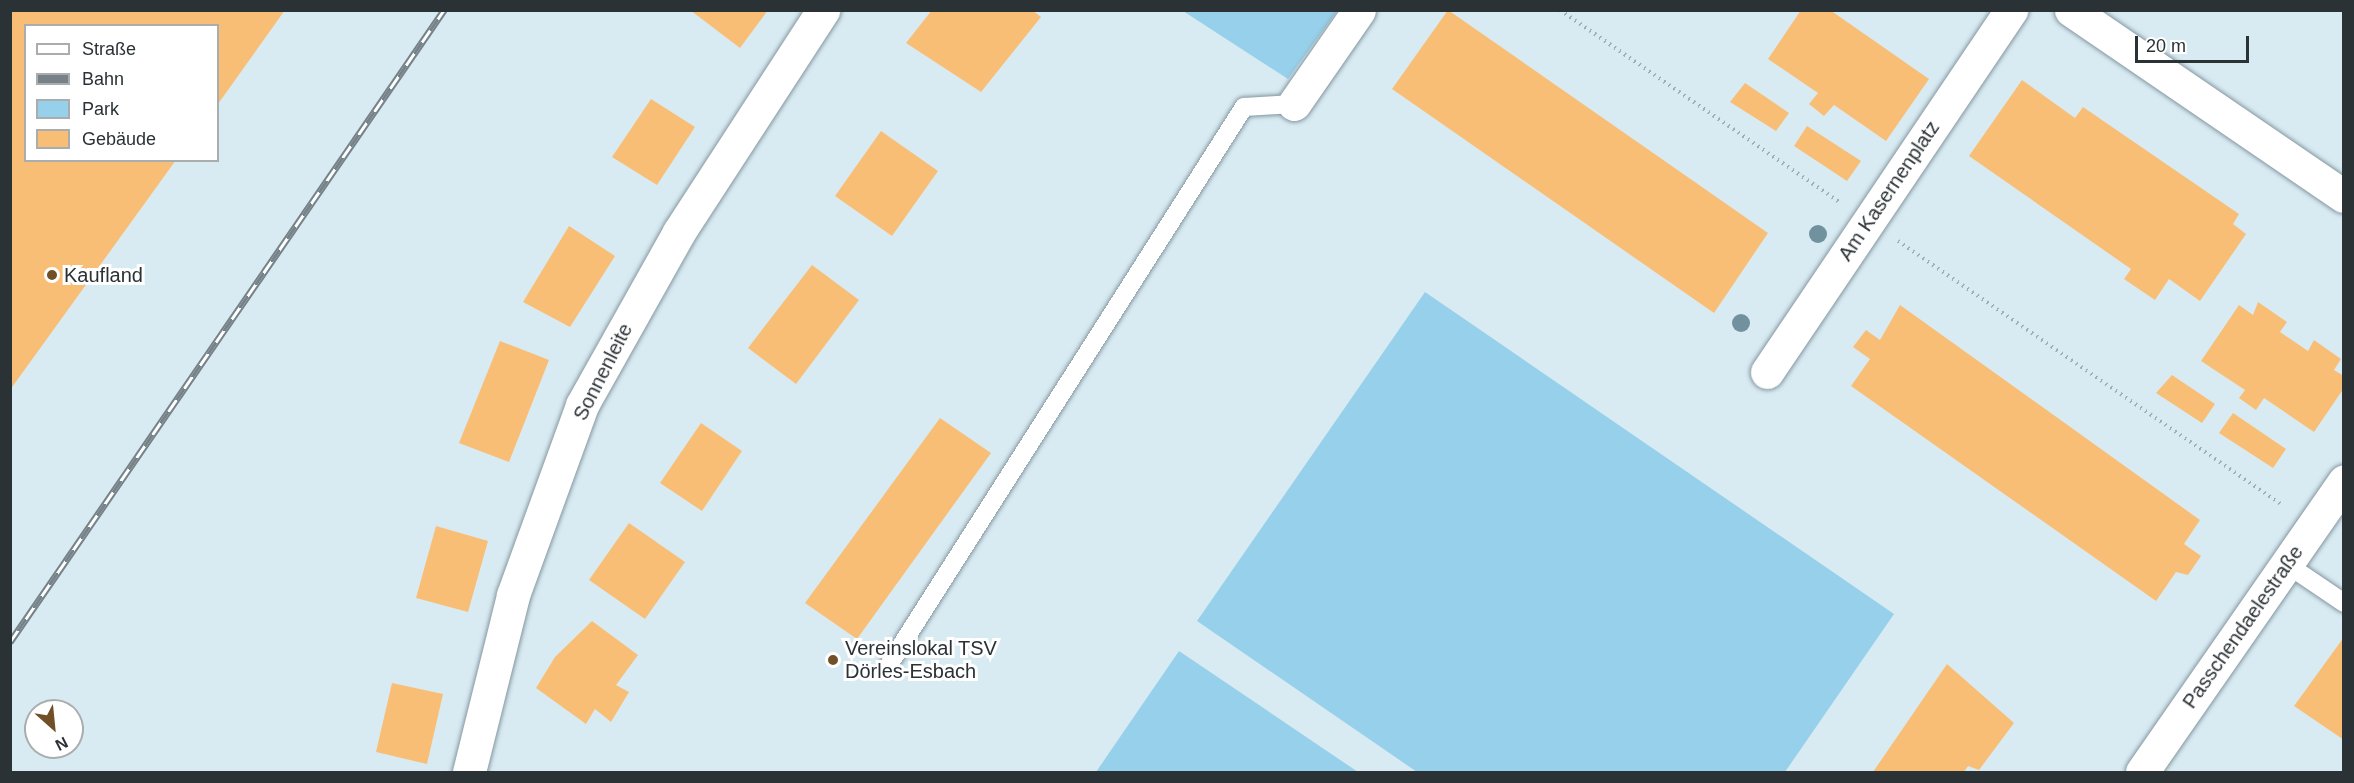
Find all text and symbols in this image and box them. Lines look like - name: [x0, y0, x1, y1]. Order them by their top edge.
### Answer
- legend: [24, 24, 219, 162]
- scale bar: [2138, 24, 2252, 62]
- text: 20 m: [2146, 36, 2186, 56]
- text: Straße: [82, 39, 136, 59]
- text: Bahn: [82, 69, 124, 89]
- text: Park: [82, 99, 119, 119]
- street label: Am Kasernenplatz: [1833, 117, 1945, 265]
- text: Gebäude: [82, 129, 156, 149]
- place label: Kaufland: [64, 263, 143, 287]
- marker: Kaufland: [45, 268, 59, 282]
- street label: Sonnenleite: [568, 319, 638, 425]
- street label: Passchendaelestraße: [2178, 541, 2308, 713]
- place label: Vereinslokal TSV Dörles-Esbach: [845, 636, 997, 683]
- marker: Vereinslokal TSV Dörles-Esbach: [826, 653, 840, 667]
- north arrow: [24, 699, 84, 759]
- text: N: [52, 734, 71, 754]

